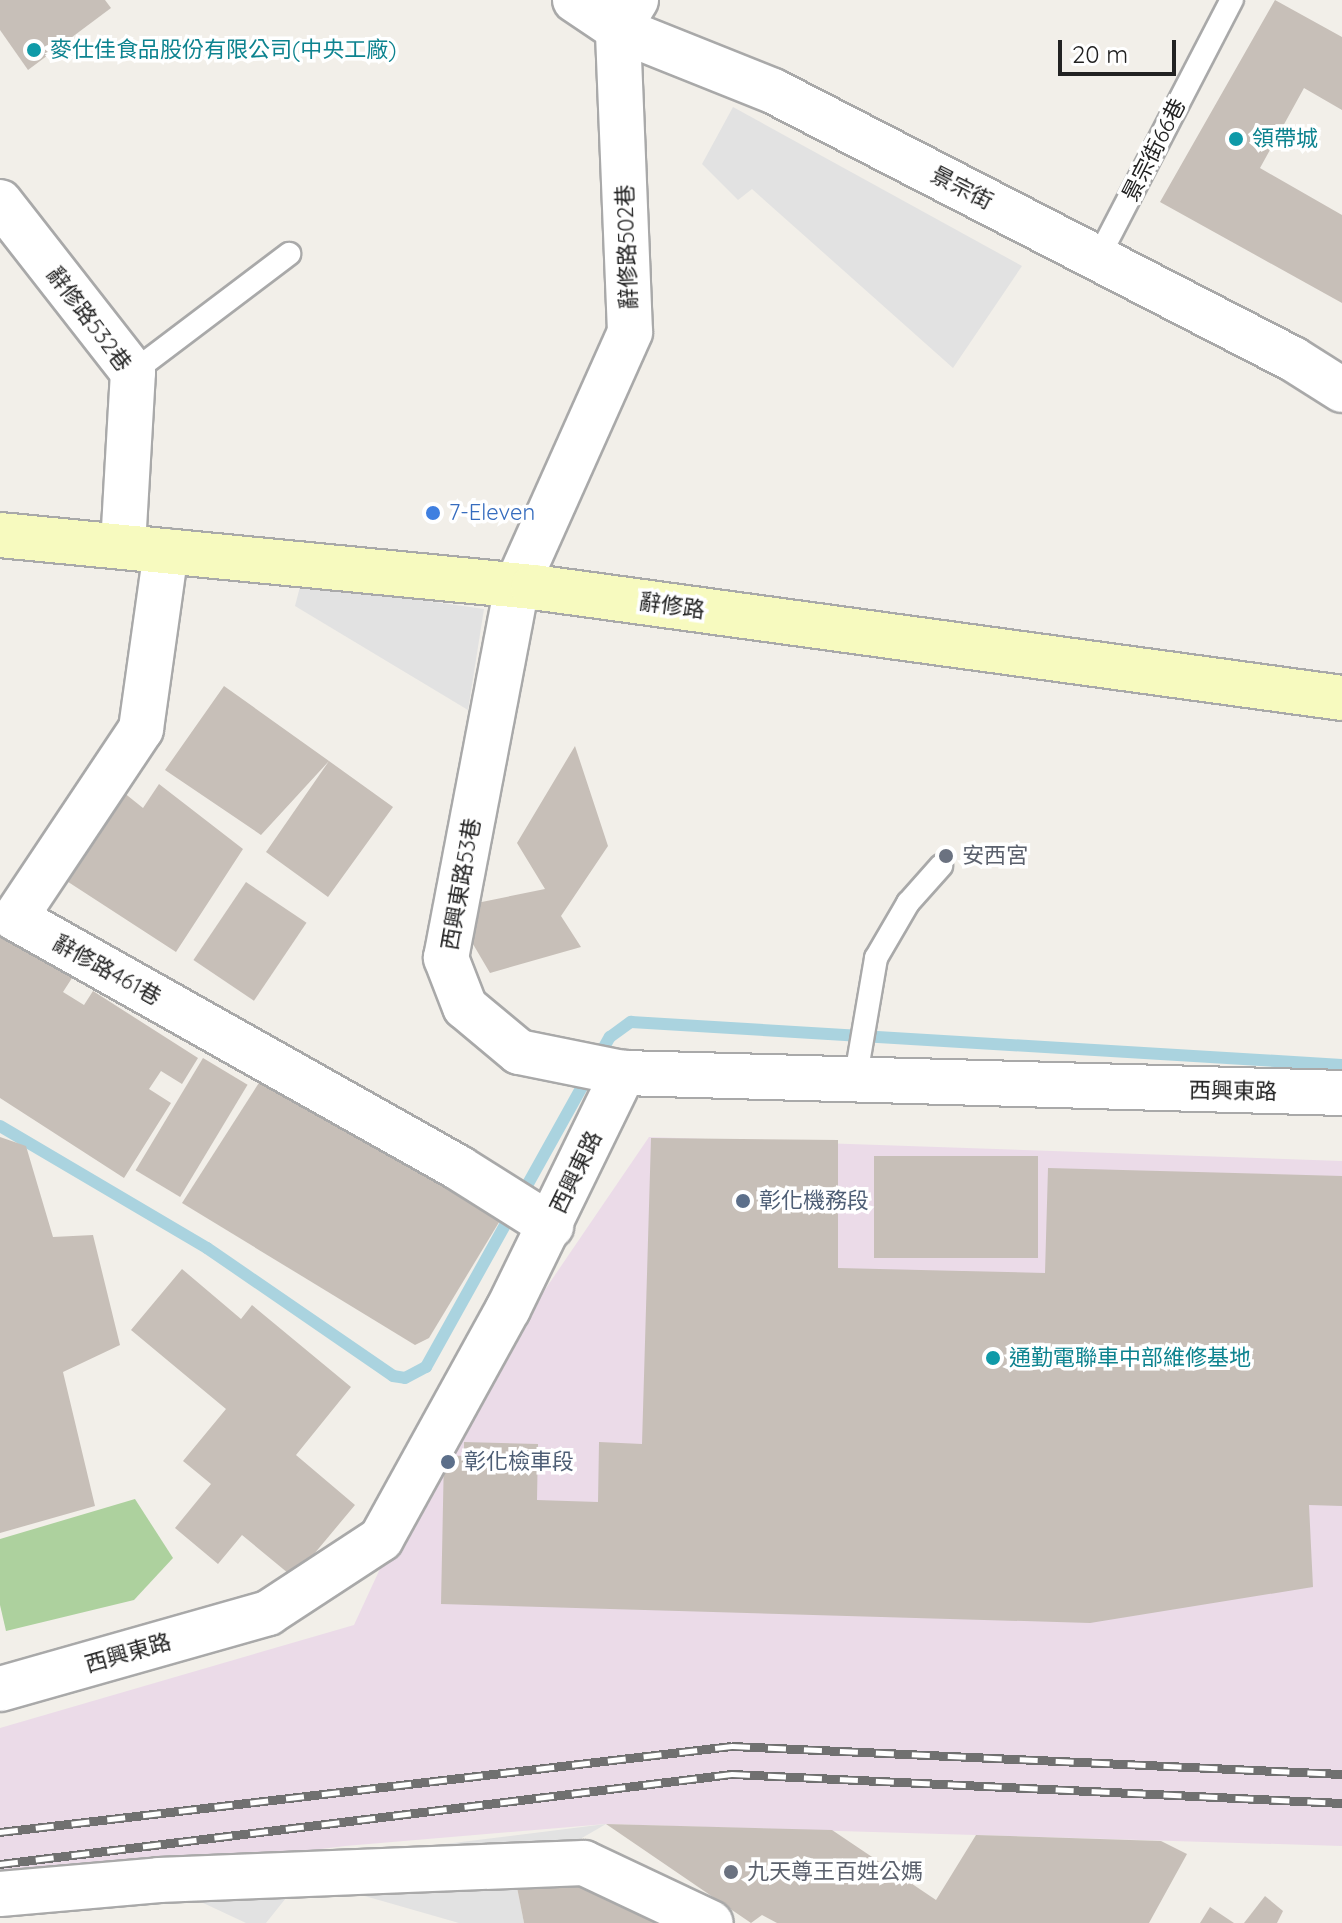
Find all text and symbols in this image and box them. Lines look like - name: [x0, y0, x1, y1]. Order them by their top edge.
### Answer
- scale bar: [1062, 24, 1180, 74]
- place label: 麥仕佳食品股份有限公司(中央工廠): [50, 37, 396, 63]
- text: 20 m: [1072, 39, 1128, 69]
- marker: 麥仕佳食品股份有限公司(中央工廠): [25, 41, 43, 59]
- street label: 景宗街66巷: [1117, 94, 1191, 206]
- place label: 領帶城: [1252, 126, 1318, 152]
- marker: 領帶城: [1227, 130, 1245, 148]
- street label: 景宗街: [927, 161, 997, 215]
- street label: 辭修路502巷: [612, 184, 642, 310]
- street label: 辭修路532巷: [41, 262, 137, 376]
- place label: 7-Eleven: [449, 500, 535, 526]
- marker: 7-Eleven: [424, 504, 442, 522]
- street label: 辭修路: [637, 588, 707, 624]
- street label: 西興東路53巷: [436, 816, 486, 952]
- place label: 安西宮: [962, 843, 1028, 869]
- marker: 安西宮: [937, 847, 955, 865]
- street label: 辭修路461巷: [48, 929, 166, 1011]
- street label: 西興東路: [1189, 1077, 1277, 1105]
- street label: 西興東路: [545, 1127, 607, 1217]
- place label: 彰化機務段: [759, 1188, 869, 1214]
- marker: 彰化機務段: [734, 1192, 752, 1210]
- place label: 通勤電聯車中部維修基地: [1009, 1345, 1251, 1371]
- marker: 通勤電聯車中部維修基地: [984, 1349, 1002, 1367]
- place label: 彰化檢車段: [464, 1449, 574, 1475]
- marker: 彰化檢車段: [439, 1453, 457, 1471]
- street label: 西興東路: [82, 1628, 174, 1678]
- place label: 九天尊王百姓公媽: [747, 1859, 923, 1885]
- marker: 九天尊王百姓公媽: [722, 1863, 740, 1881]

